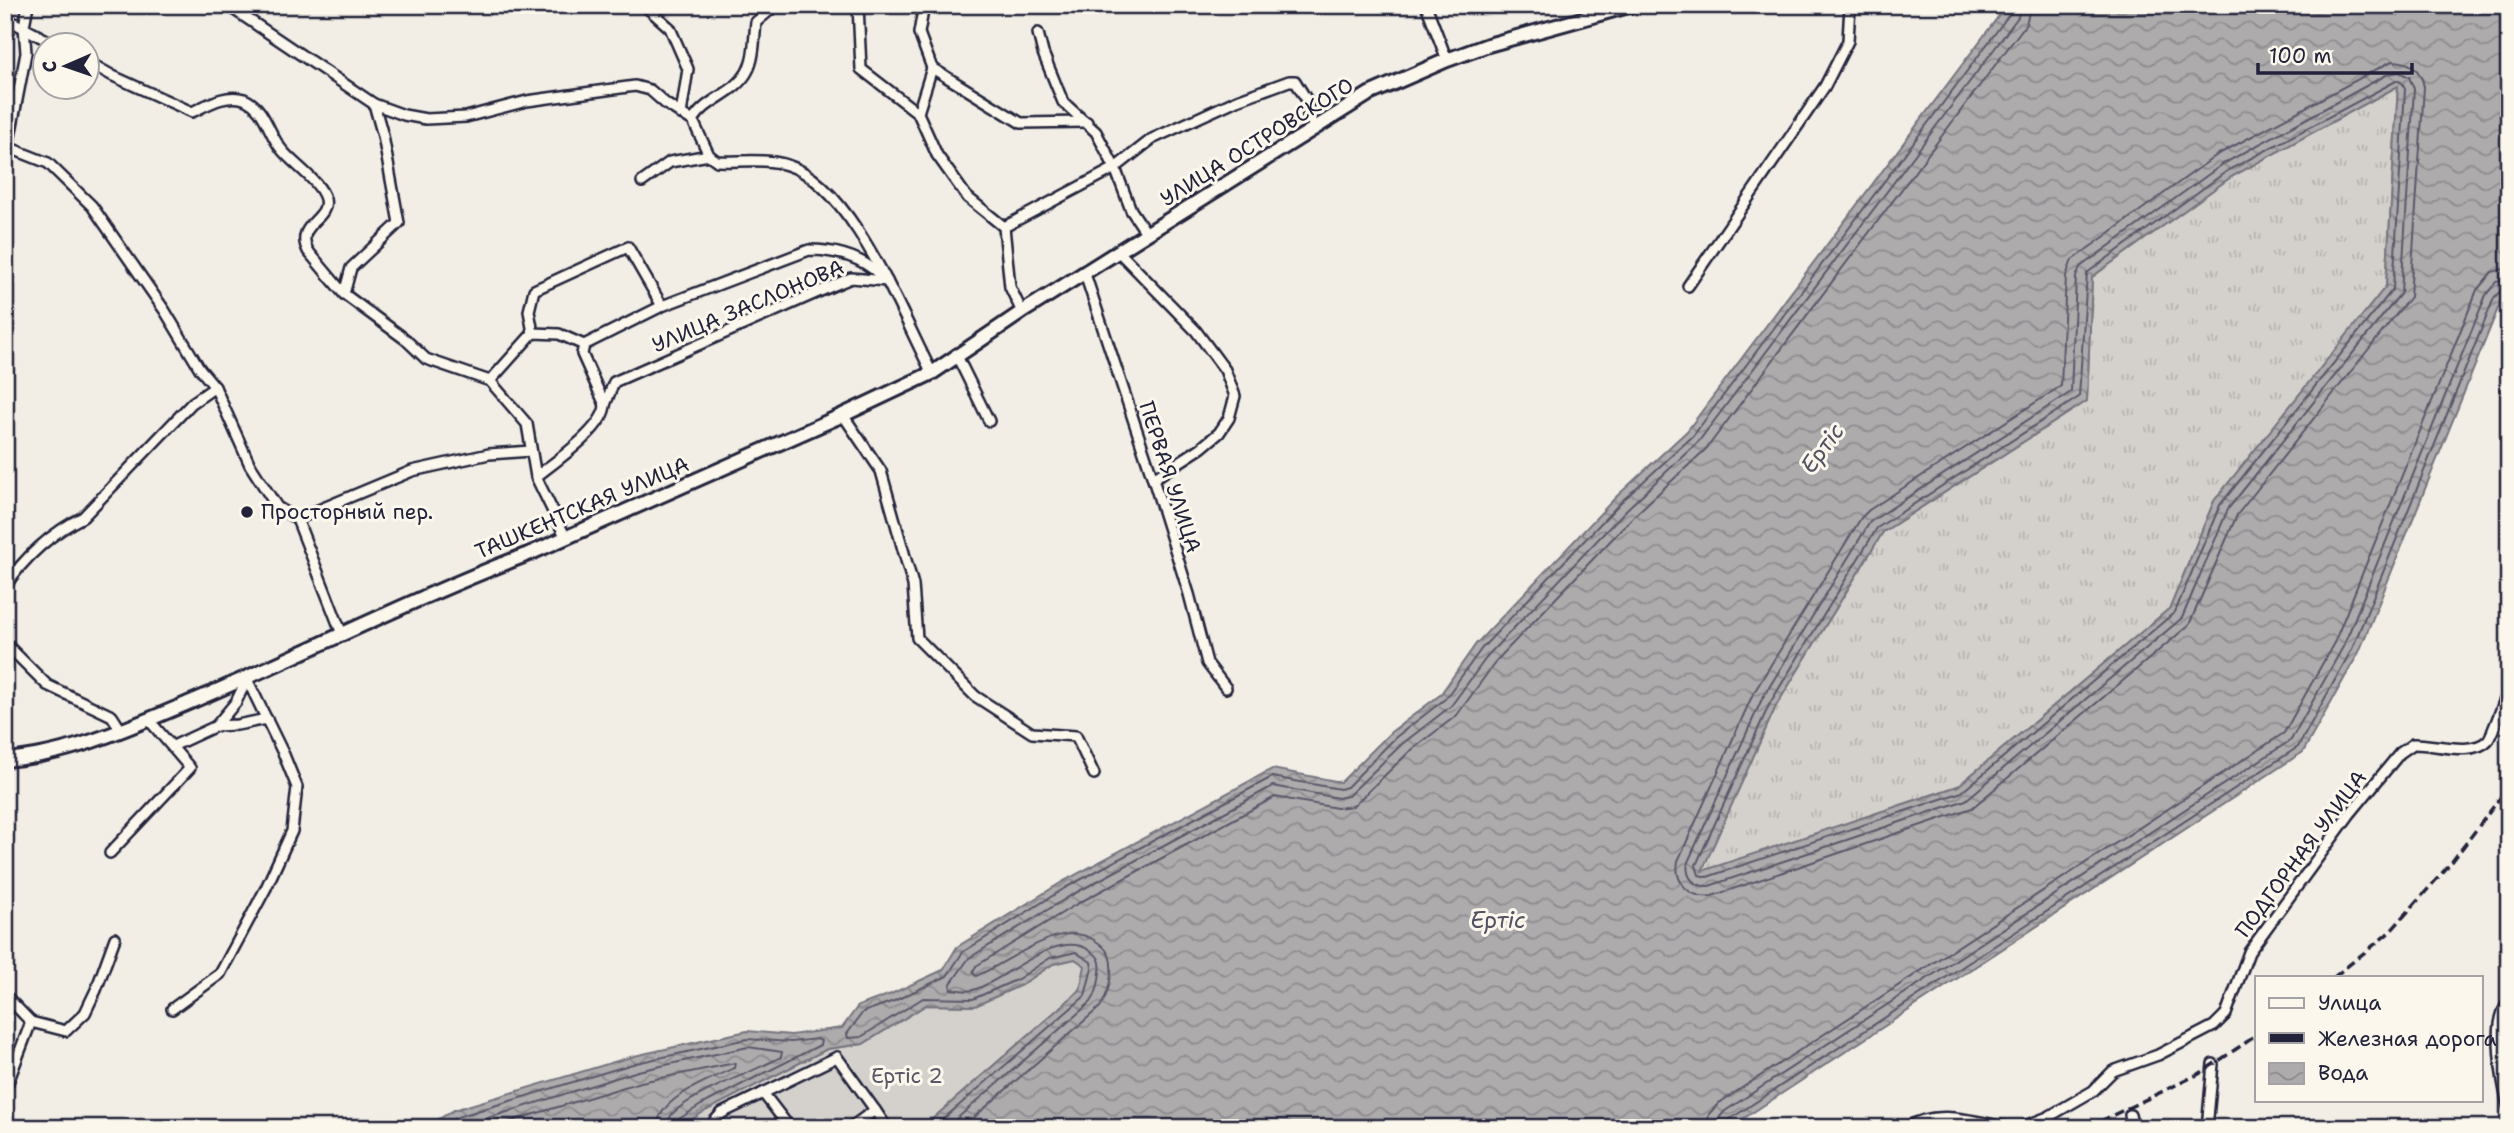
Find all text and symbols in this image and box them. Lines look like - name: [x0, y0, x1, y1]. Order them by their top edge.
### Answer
- north arrow: [32, 32, 102, 102]
- scale bar: [2258, 32, 2412, 76]
- text: 100 m: [2269, 42, 2332, 70]
- text: С: [37, 60, 62, 73]
- street label: УЛИЦА ОСТРОВСКОГО: [1155, 71, 1359, 213]
- street label: УЛИЦА ЗАСЛОНОВА: [648, 253, 848, 359]
- street label: ПЕРВАЯ УЛИЦА: [1132, 398, 1208, 556]
- water label: Ертіс: [1793, 417, 1851, 479]
- street label: ТАШКЕНТСКАЯ УЛИЦА: [471, 450, 693, 566]
- place label: Просторный пер.: [261, 498, 433, 526]
- marker: Просторный пер.: [239, 504, 255, 520]
- street label: ПОДГОРНАЯ УЛИЦА: [2229, 765, 2373, 943]
- water label: Ертіс: [1470, 905, 1526, 935]
- legend: [2255, 976, 2482, 1102]
- text: Улица: [2318, 989, 2381, 1017]
- text: Железная дорога: [2318, 1025, 2497, 1053]
- text: Вода: [2318, 1059, 2368, 1087]
- park label: Ертіс 2: [871, 1062, 943, 1090]

